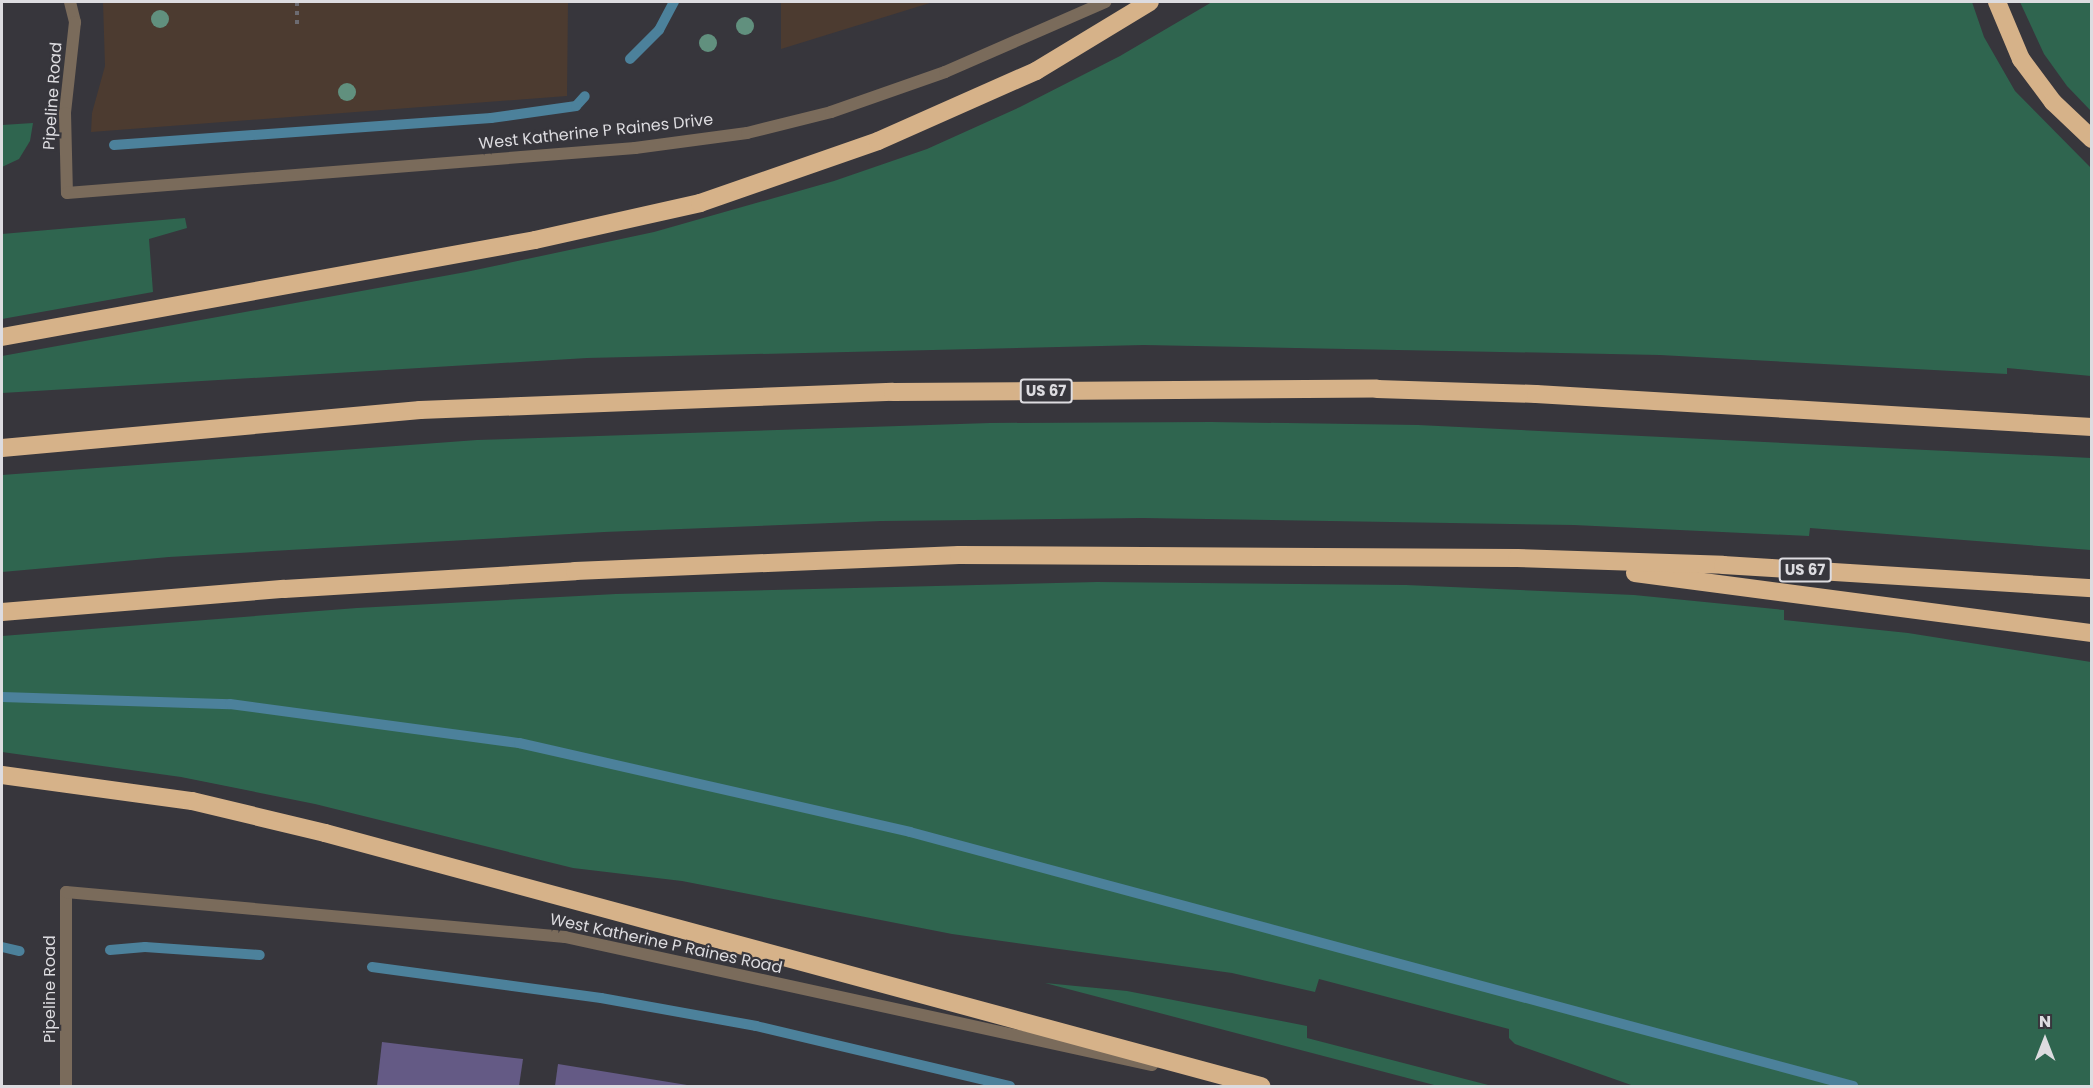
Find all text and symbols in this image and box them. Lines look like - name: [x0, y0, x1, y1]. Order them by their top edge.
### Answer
- street label: Pipeline Road: [40, 42, 66, 150]
- street label: West Katherine P Raines Drive: [478, 110, 714, 154]
- road number: US 67: [1019, 379, 1073, 403]
- road number: US 67: [1778, 558, 1832, 582]
- street label: West Katherine P Raines Road: [548, 910, 784, 978]
- street label: Pipeline Road: [40, 935, 60, 1043]
- north arrow: [2015, 1010, 2075, 1070]
- text: N: [2039, 1010, 2051, 1033]

